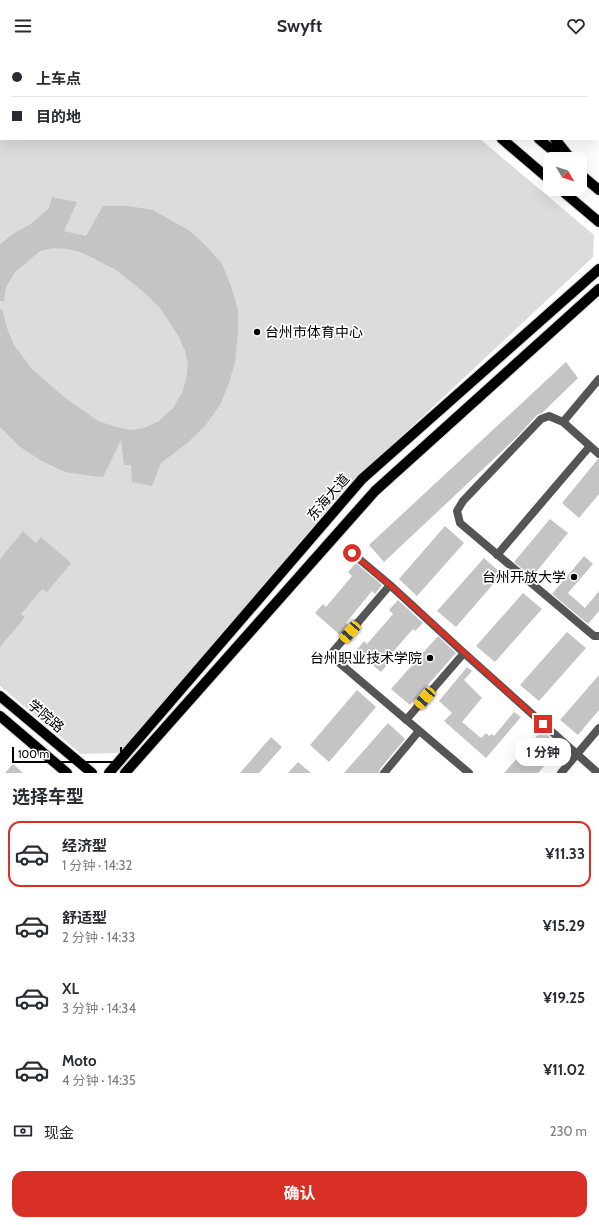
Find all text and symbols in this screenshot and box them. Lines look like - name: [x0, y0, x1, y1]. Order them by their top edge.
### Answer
- icon: menu: [12, 15, 34, 37]
- text: Swyft: [277, 15, 322, 37]
- icon: heart: [565, 15, 587, 37]
- text: 上车点: [36, 70, 81, 88]
- text: 目的地: [36, 108, 81, 126]
- north arrow: [543, 152, 587, 196]
- map controls: [543, 152, 587, 196]
- place label: 台州市体育中心: [265, 323, 363, 341]
- marker: 台州市体育中心: [252, 327, 262, 337]
- street label: 东海大道: [303, 470, 353, 524]
- route start: [343, 544, 361, 562]
- place label: 台州开放大学: [482, 568, 566, 586]
- marker: 台州开放大学: [569, 572, 579, 582]
- car: [338, 619, 362, 645]
- place label: 台州职业技术学院: [310, 649, 422, 667]
- marker: 台州职业技术学院: [425, 653, 435, 663]
- car: [413, 685, 437, 711]
- street label: 学院路: [24, 696, 68, 736]
- route end: [534, 715, 552, 733]
- callout: 1 分钟: [515, 738, 571, 766]
- text: 1 分钟: [526, 744, 560, 760]
- scale bar: [12, 745, 122, 764]
- text: 100 m: [18, 747, 49, 761]
- text: 选择车型: [12, 786, 84, 808]
- icon: car: [14, 836, 50, 872]
- text: 经济型: [62, 837, 107, 855]
- text: ¥11.33: [545, 845, 585, 863]
- text: 1 分钟 · 14:32: [62, 857, 132, 873]
- icon: car: [14, 908, 50, 944]
- text: 舒适型: [62, 909, 107, 927]
- text: ¥15.29: [543, 917, 585, 935]
- text: 2 分钟 · 14:33: [62, 929, 135, 945]
- icon: car: [14, 980, 50, 1016]
- text: XL: [62, 980, 79, 998]
- text: ¥19.25: [543, 989, 585, 1007]
- text: 3 分钟 · 14:34: [62, 1000, 136, 1016]
- icon: car: [14, 1052, 50, 1088]
- text: Moto: [62, 1052, 96, 1070]
- text: ¥11.02: [543, 1061, 585, 1079]
- text: 4 分钟 · 14:35: [62, 1072, 136, 1088]
- icon: cash: [12, 1120, 34, 1142]
- text: 230 m: [550, 1123, 587, 1139]
- text: 现金: [44, 1124, 74, 1142]
- button: 确认: [12, 1171, 587, 1217]

